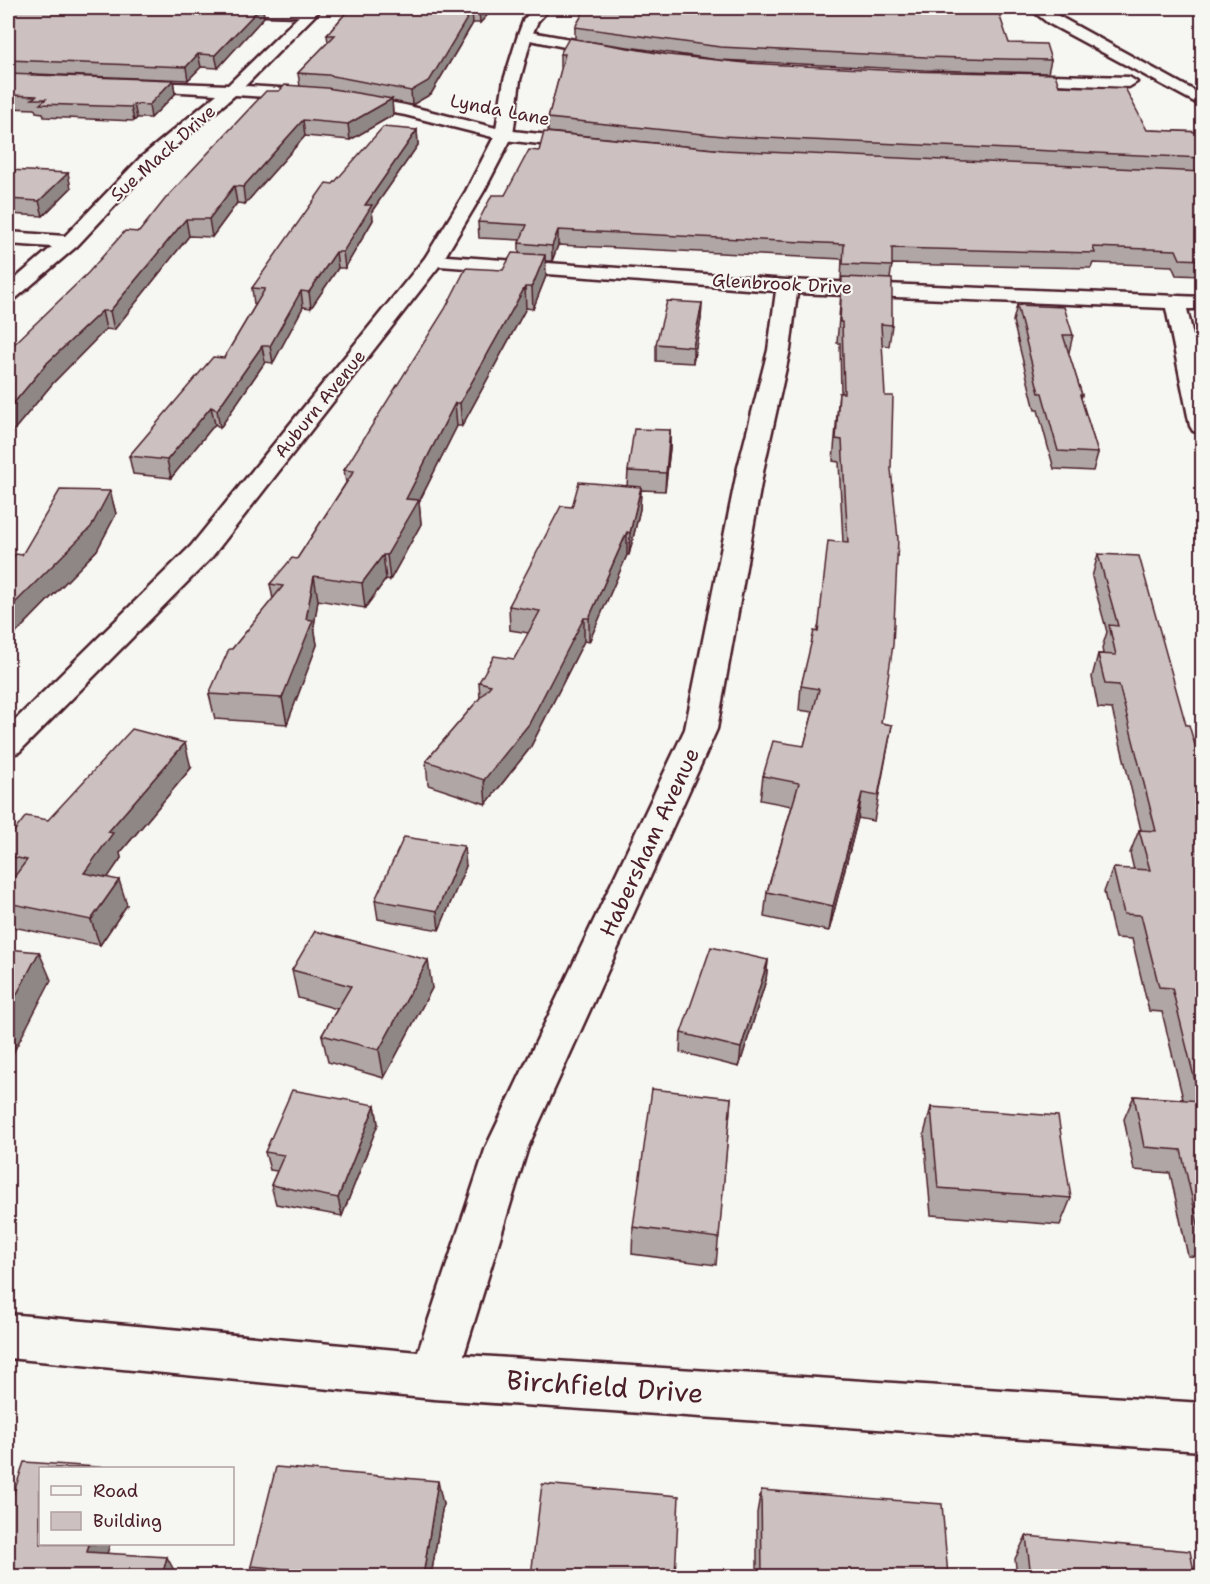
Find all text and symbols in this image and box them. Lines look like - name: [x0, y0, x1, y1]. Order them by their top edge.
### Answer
- street label: Lynda Lane: [448, 89, 552, 131]
- street label: Sue Mack Drive: [105, 99, 221, 207]
- street label: Glenbrook Drive: [711, 268, 853, 300]
- street label: Auburn Avenue: [269, 345, 371, 463]
- street label: Habersham Avenue: [593, 743, 706, 942]
- street label: Birchfield Drive: [505, 1361, 705, 1412]
- legend: [39, 1467, 234, 1545]
- text: Road: [93, 1479, 138, 1503]
- text: Building: [93, 1509, 162, 1533]

